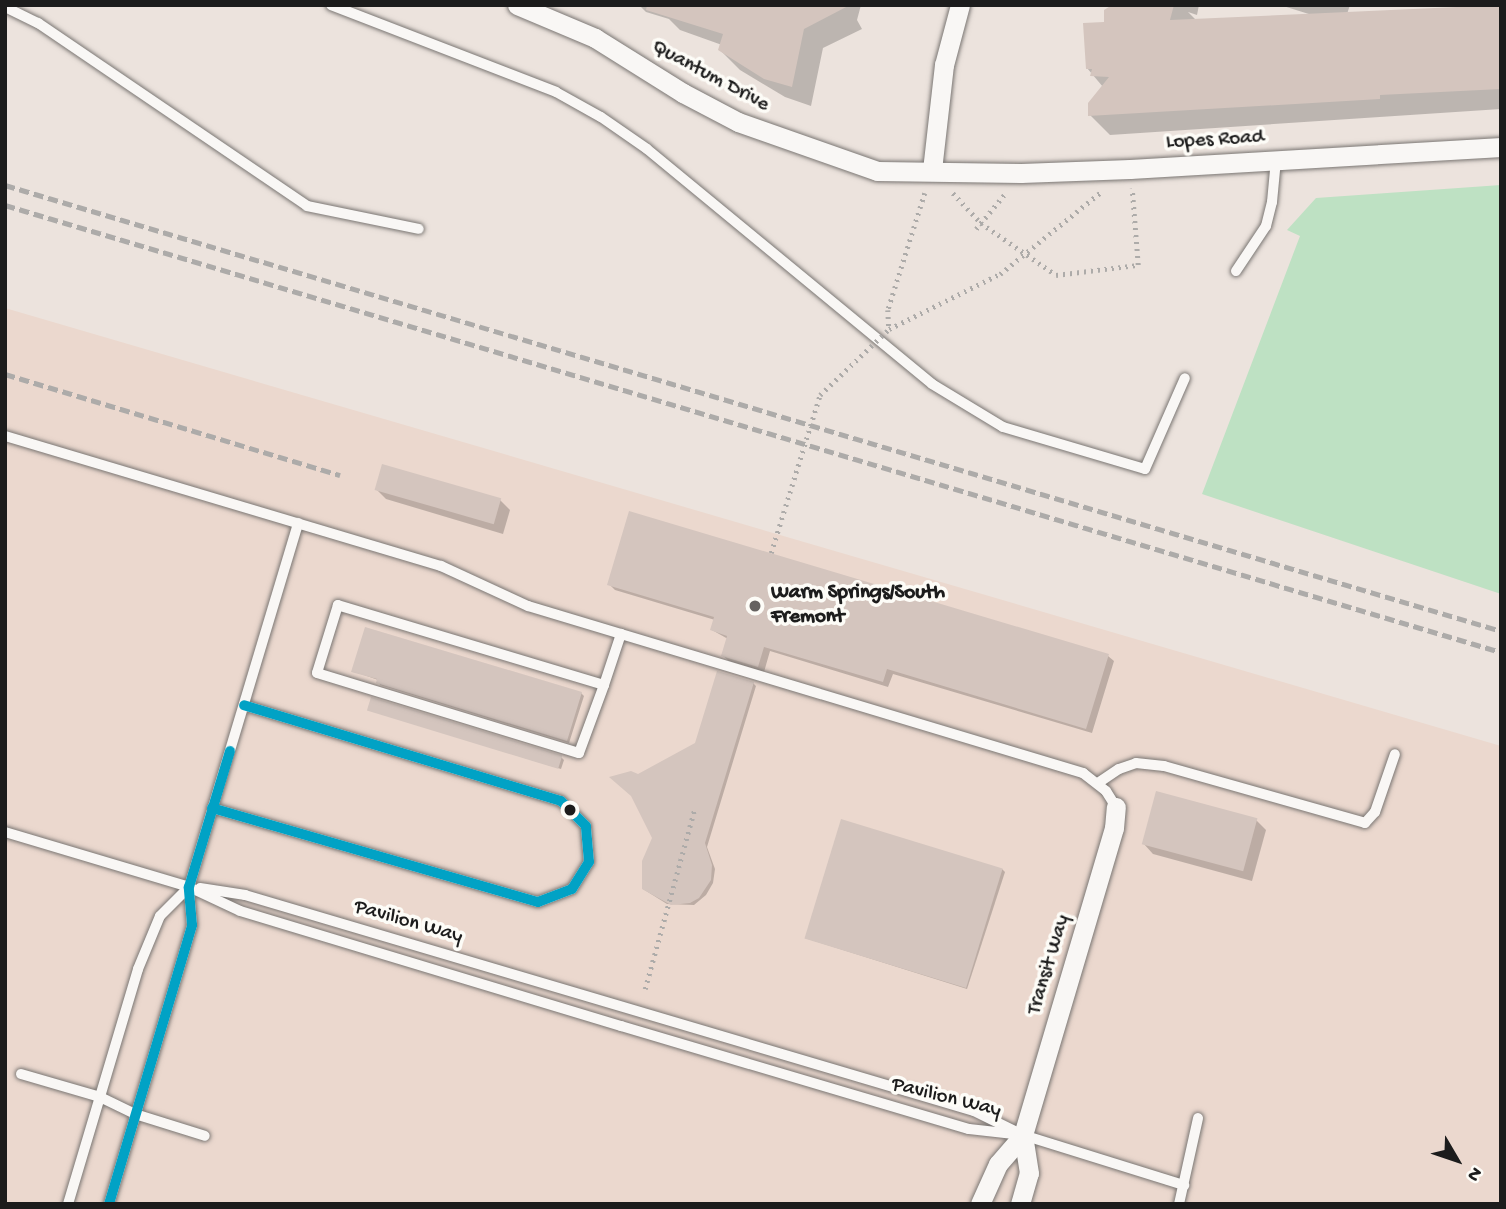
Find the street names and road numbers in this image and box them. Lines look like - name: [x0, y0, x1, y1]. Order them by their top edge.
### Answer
- street label: Quantum Drive: [647, 35, 773, 119]
- street label: Lopes Road: [1165, 126, 1265, 156]
- street label: Pavilion Way: [351, 895, 465, 951]
- street label: Transit Way: [1023, 912, 1077, 1018]
- street label: Pavilion Way: [889, 1073, 1003, 1125]

